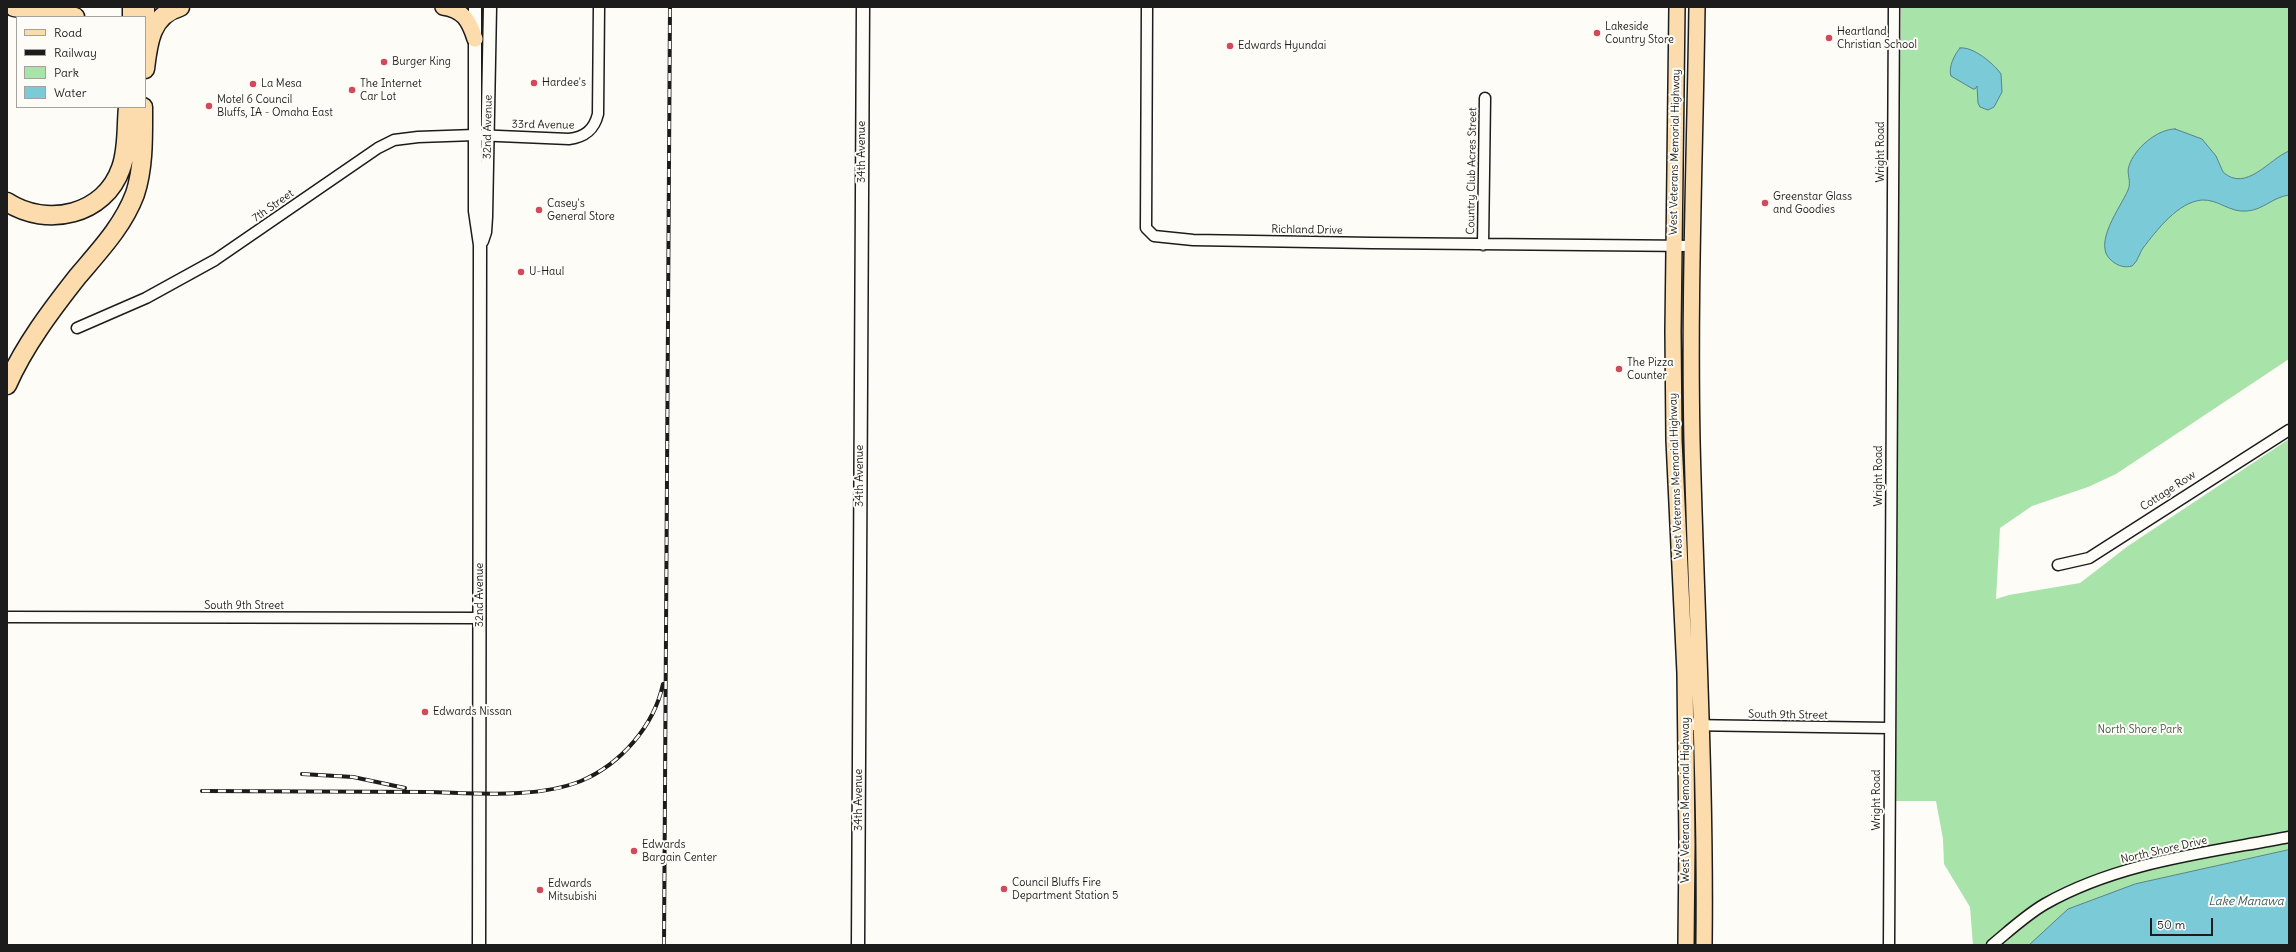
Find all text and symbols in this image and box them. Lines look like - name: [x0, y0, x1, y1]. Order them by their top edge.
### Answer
- legend: [16, 16, 146, 108]
- place label: Lakeside Country Store: [1605, 20, 1674, 46]
- text: Road: [54, 25, 82, 40]
- place label: Heartland Christian School: [1837, 25, 1917, 51]
- marker: Lakeside Country Store: [1592, 28, 1602, 38]
- marker: Heartland Christian School: [1824, 33, 1834, 43]
- place label: Edwards Hyundai: [1238, 39, 1326, 53]
- marker: Edwards Hyundai: [1225, 41, 1235, 51]
- text: Railway: [54, 45, 97, 60]
- place label: Burger King: [392, 55, 451, 69]
- marker: Burger King: [379, 57, 389, 67]
- text: Park: [54, 65, 79, 80]
- street label: West Veterans Memorial Highway: [1667, 69, 1683, 235]
- place label: Hardee's: [542, 76, 586, 90]
- place label: La Mesa: [261, 77, 302, 91]
- place label: The Internet Car Lot: [360, 77, 422, 103]
- marker: Hardee's: [529, 78, 539, 88]
- marker: La Mesa: [248, 79, 258, 89]
- text: Water: [54, 85, 87, 100]
- marker: The Internet Car Lot: [347, 85, 357, 95]
- place label: Motel 6 Council Bluffs, IA - Omaha East: [217, 93, 333, 119]
- street label: 32nd Avenue: [481, 95, 495, 159]
- marker: Motel 6 Council Bluffs, IA - Omaha East: [204, 101, 214, 111]
- street label: Country Club Acres Street: [1464, 107, 1480, 235]
- street label: 33rd Avenue: [511, 118, 575, 132]
- street label: 34th Avenue: [855, 121, 869, 183]
- street label: Wright Road: [1874, 121, 1888, 183]
- street label: 7th Street: [250, 187, 296, 225]
- place label: Greenstar Glass and Goodies: [1773, 190, 1852, 216]
- place label: Casey's General Store: [547, 197, 615, 223]
- marker: Greenstar Glass and Goodies: [1760, 198, 1770, 208]
- marker: Casey's General Store: [534, 205, 544, 215]
- street label: Richland Drive: [1271, 223, 1343, 237]
- place label: U-Haul: [529, 265, 564, 279]
- marker: U-Haul: [516, 267, 526, 277]
- place label: The Pizza Counter: [1627, 356, 1673, 382]
- marker: The Pizza Counter: [1614, 364, 1624, 374]
- street label: West Veterans Memorial Highway: [1667, 393, 1685, 559]
- street label: 34th Avenue: [853, 445, 867, 507]
- street label: Wright Road: [1872, 445, 1886, 507]
- street label: Cottage Row: [2138, 468, 2198, 514]
- street label: 32nd Avenue: [473, 563, 487, 627]
- street label: South 9th Street: [204, 599, 284, 613]
- place label: Edwards Nissan: [433, 705, 512, 719]
- marker: Edwards Nissan: [420, 707, 430, 717]
- street label: South 9th Street: [1748, 708, 1828, 722]
- street label: West Veterans Memorial Highway: [1679, 717, 1693, 883]
- park label: North Shore Park: [2098, 723, 2182, 737]
- street label: 34th Avenue: [852, 769, 866, 831]
- street label: Wright Road: [1870, 769, 1884, 831]
- street label: North Shore Drive: [2120, 834, 2208, 866]
- place label: Edwards Bargain Center: [642, 838, 717, 864]
- marker: Edwards Bargain Center: [629, 846, 639, 856]
- place label: Council Bluffs Fire Department Station 5: [1012, 876, 1118, 902]
- place label: Edwards Mitsubishi: [548, 877, 597, 903]
- marker: Council Bluffs Fire Department Station 5: [999, 884, 1009, 894]
- marker: Edwards Mitsubishi: [535, 885, 545, 895]
- water label: Lake Manawa: [2208, 895, 2284, 909]
- scale bar: [2152, 910, 2215, 936]
- text: 50 m: [2157, 917, 2185, 932]

